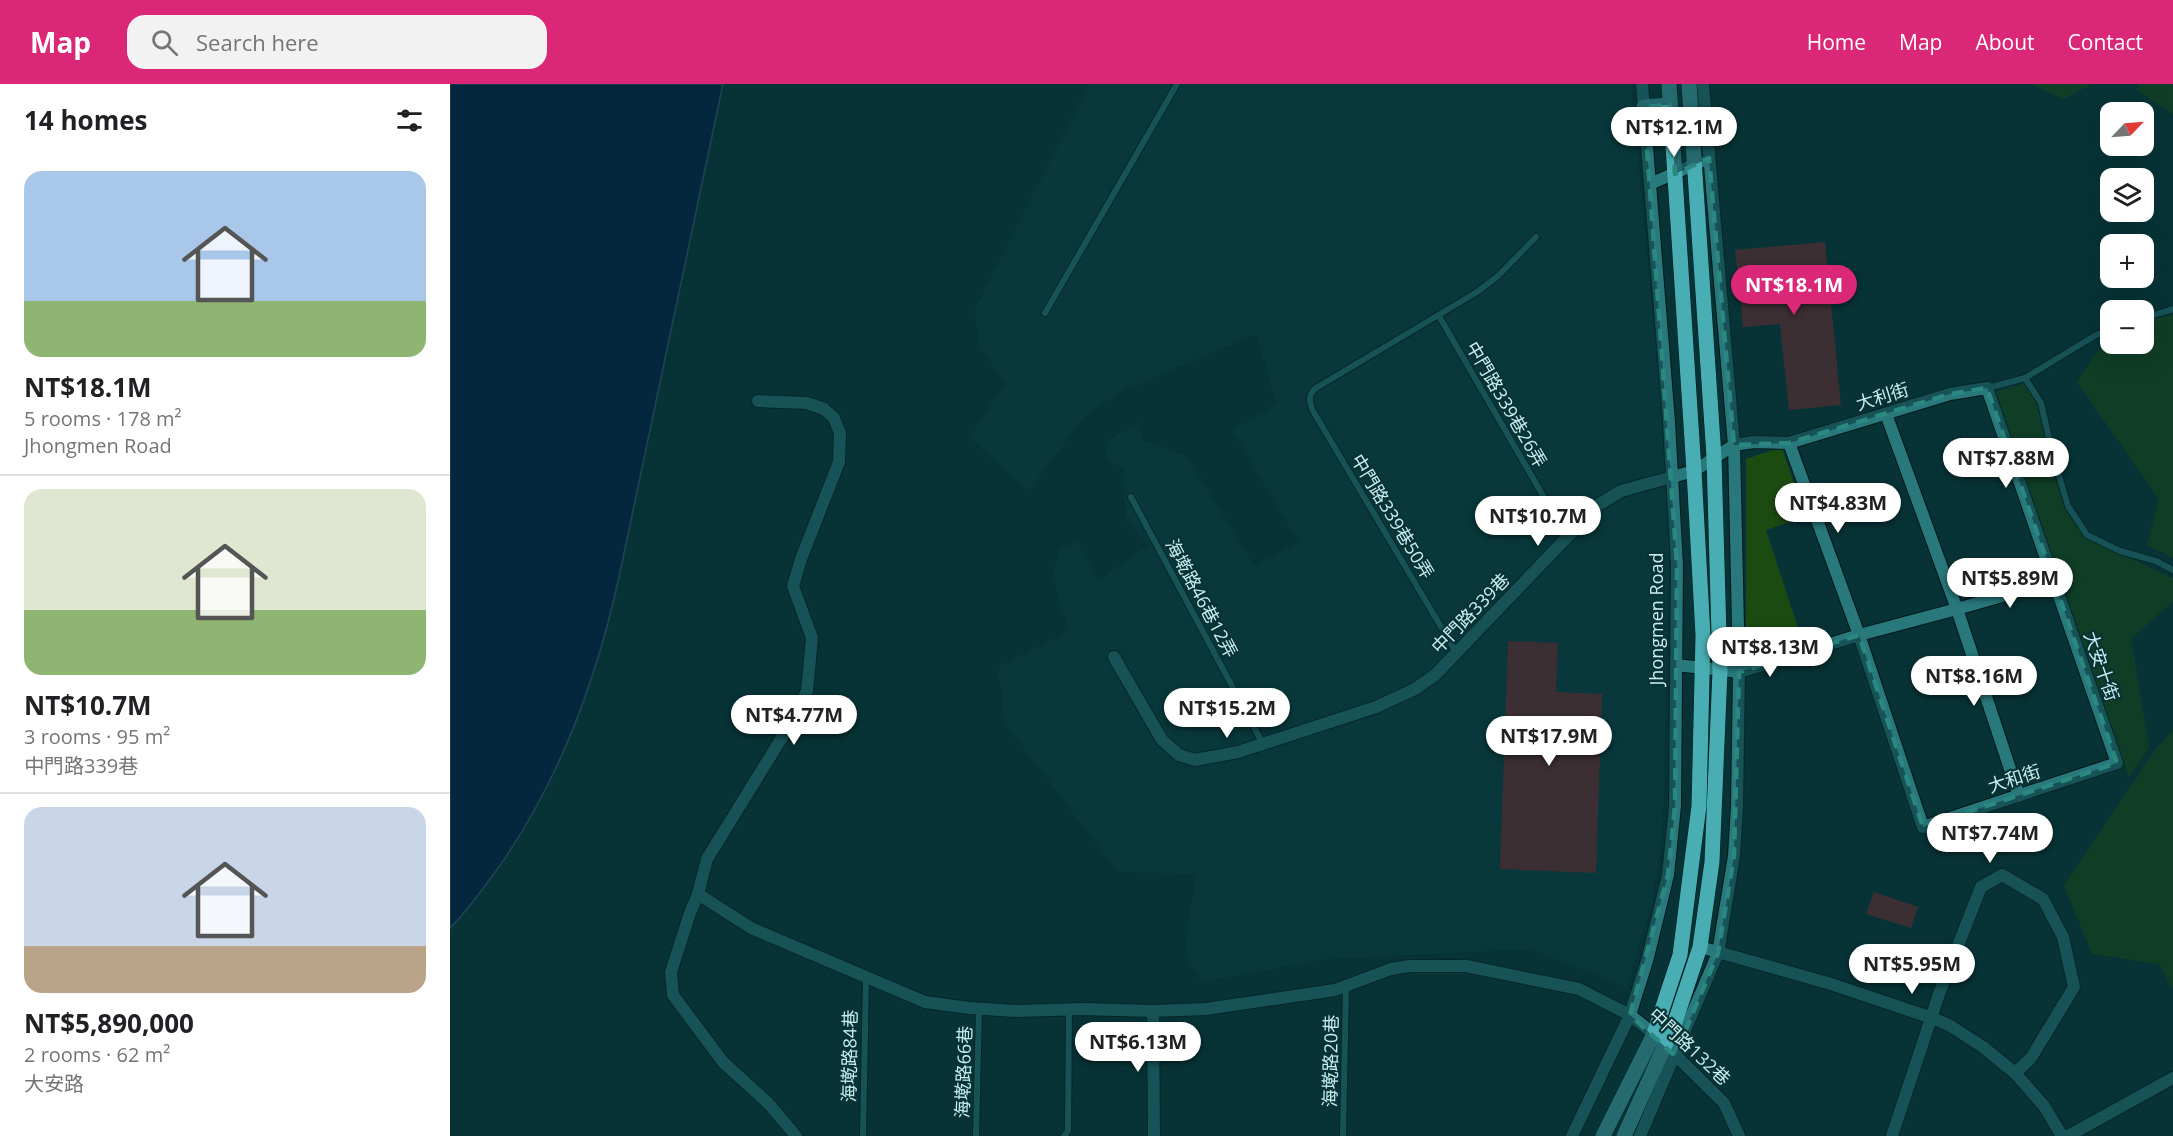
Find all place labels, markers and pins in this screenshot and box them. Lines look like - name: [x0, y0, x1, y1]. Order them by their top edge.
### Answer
- pin: NT$12.1M: [1612, 107, 1736, 158]
- pin: NT$18.1M: [1732, 265, 1856, 316]
- pin: NT$7.88M: [1944, 438, 2068, 489]
- pin: NT$4.83M: [1776, 483, 1900, 534]
- pin: NT$10.7M: [1476, 496, 1600, 547]
- pin: NT$5.89M: [1948, 558, 2072, 609]
- pin: NT$8.13M: [1708, 627, 1832, 678]
- pin: NT$8.16M: [1912, 656, 2036, 707]
- pin: NT$15.2M: [1165, 688, 1289, 739]
- pin: NT$4.77M: [732, 695, 856, 746]
- pin: NT$17.9M: [1487, 716, 1611, 767]
- pin: NT$7.74M: [1928, 813, 2052, 864]
- pin: NT$5.95M: [1850, 944, 1974, 995]
- pin: NT$6.13M: [1076, 1022, 1200, 1073]

